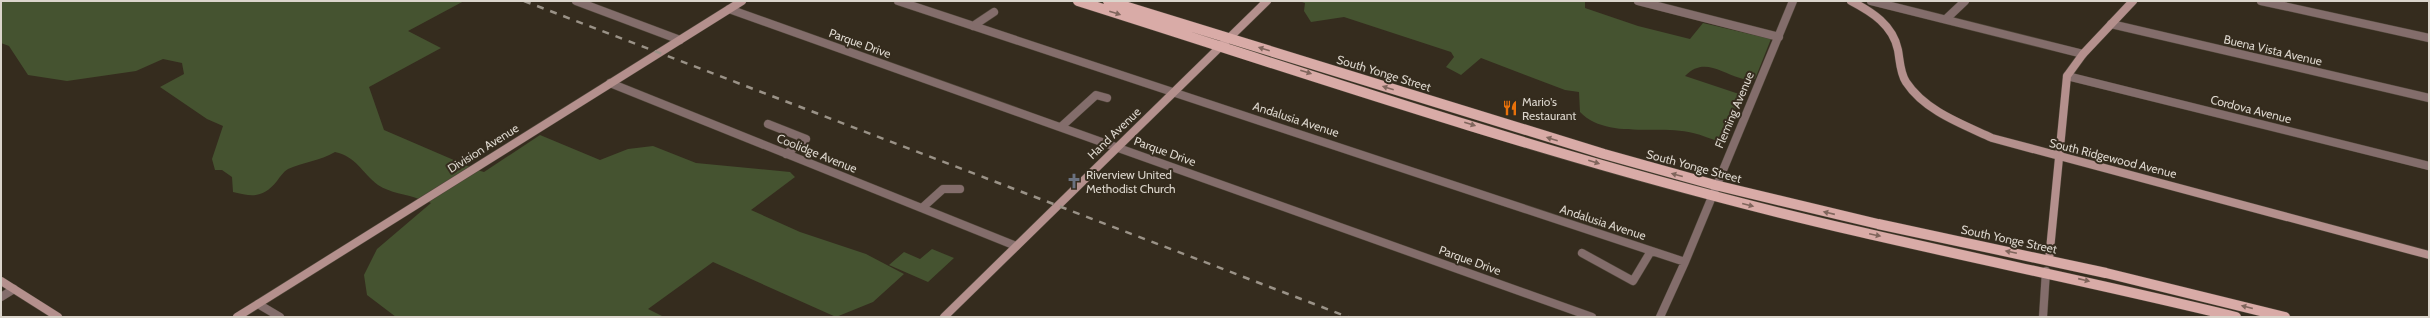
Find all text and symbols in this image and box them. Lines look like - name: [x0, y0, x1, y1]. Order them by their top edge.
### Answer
- one-way arrow: [1109, 10, 1121, 16]
- street label: Parque Drive: [827, 25, 893, 61]
- street label: Buena Vista Avenue: [2222, 31, 2324, 69]
- one-way arrow: [1257, 46, 1269, 52]
- street label: South Yonge Street: [1335, 52, 1433, 94]
- street label: Fleming Avenue: [1711, 69, 1757, 151]
- one-way arrow: [1300, 70, 1312, 76]
- one-way arrow: [1382, 85, 1394, 91]
- street label: Cordova Avenue: [2209, 92, 2293, 126]
- place label: Mario's Restaurant: [1522, 94, 1576, 123]
- street label: Andalusia Avenue: [1251, 98, 1341, 140]
- restaurant icon: Mario's Restaurant: [1501, 99, 1519, 117]
- street label: Hand Avenue: [1084, 104, 1144, 162]
- street label: Division Avenue: [445, 120, 521, 176]
- one-way arrow: [1464, 121, 1476, 127]
- street label: Coolidge Avenue: [775, 130, 859, 176]
- street label: Parque Drive: [1132, 133, 1198, 169]
- street label: South Ridgewood Avenue: [2048, 135, 2178, 181]
- one-way arrow: [1546, 136, 1558, 142]
- street label: South Yonge Street: [1645, 146, 1743, 186]
- one-way arrow: [1588, 159, 1600, 165]
- place label: Riverview United Methodist Church: [1086, 167, 1176, 196]
- church icon: Riverview United Methodist Church: [1065, 172, 1083, 190]
- one-way arrow: [1671, 172, 1683, 178]
- street label: Andalusia Avenue: [1558, 201, 1648, 243]
- one-way arrow: [1743, 202, 1755, 208]
- one-way arrow: [1823, 210, 1835, 216]
- street label: South Yonge Street: [1960, 221, 2058, 257]
- one-way arrow: [1869, 233, 1881, 239]
- street label: Parque Drive: [1437, 242, 1503, 278]
- one-way arrow: [2005, 249, 2017, 255]
- one-way arrow: [2078, 278, 2091, 284]
- one-way arrow: [2241, 304, 2253, 310]

